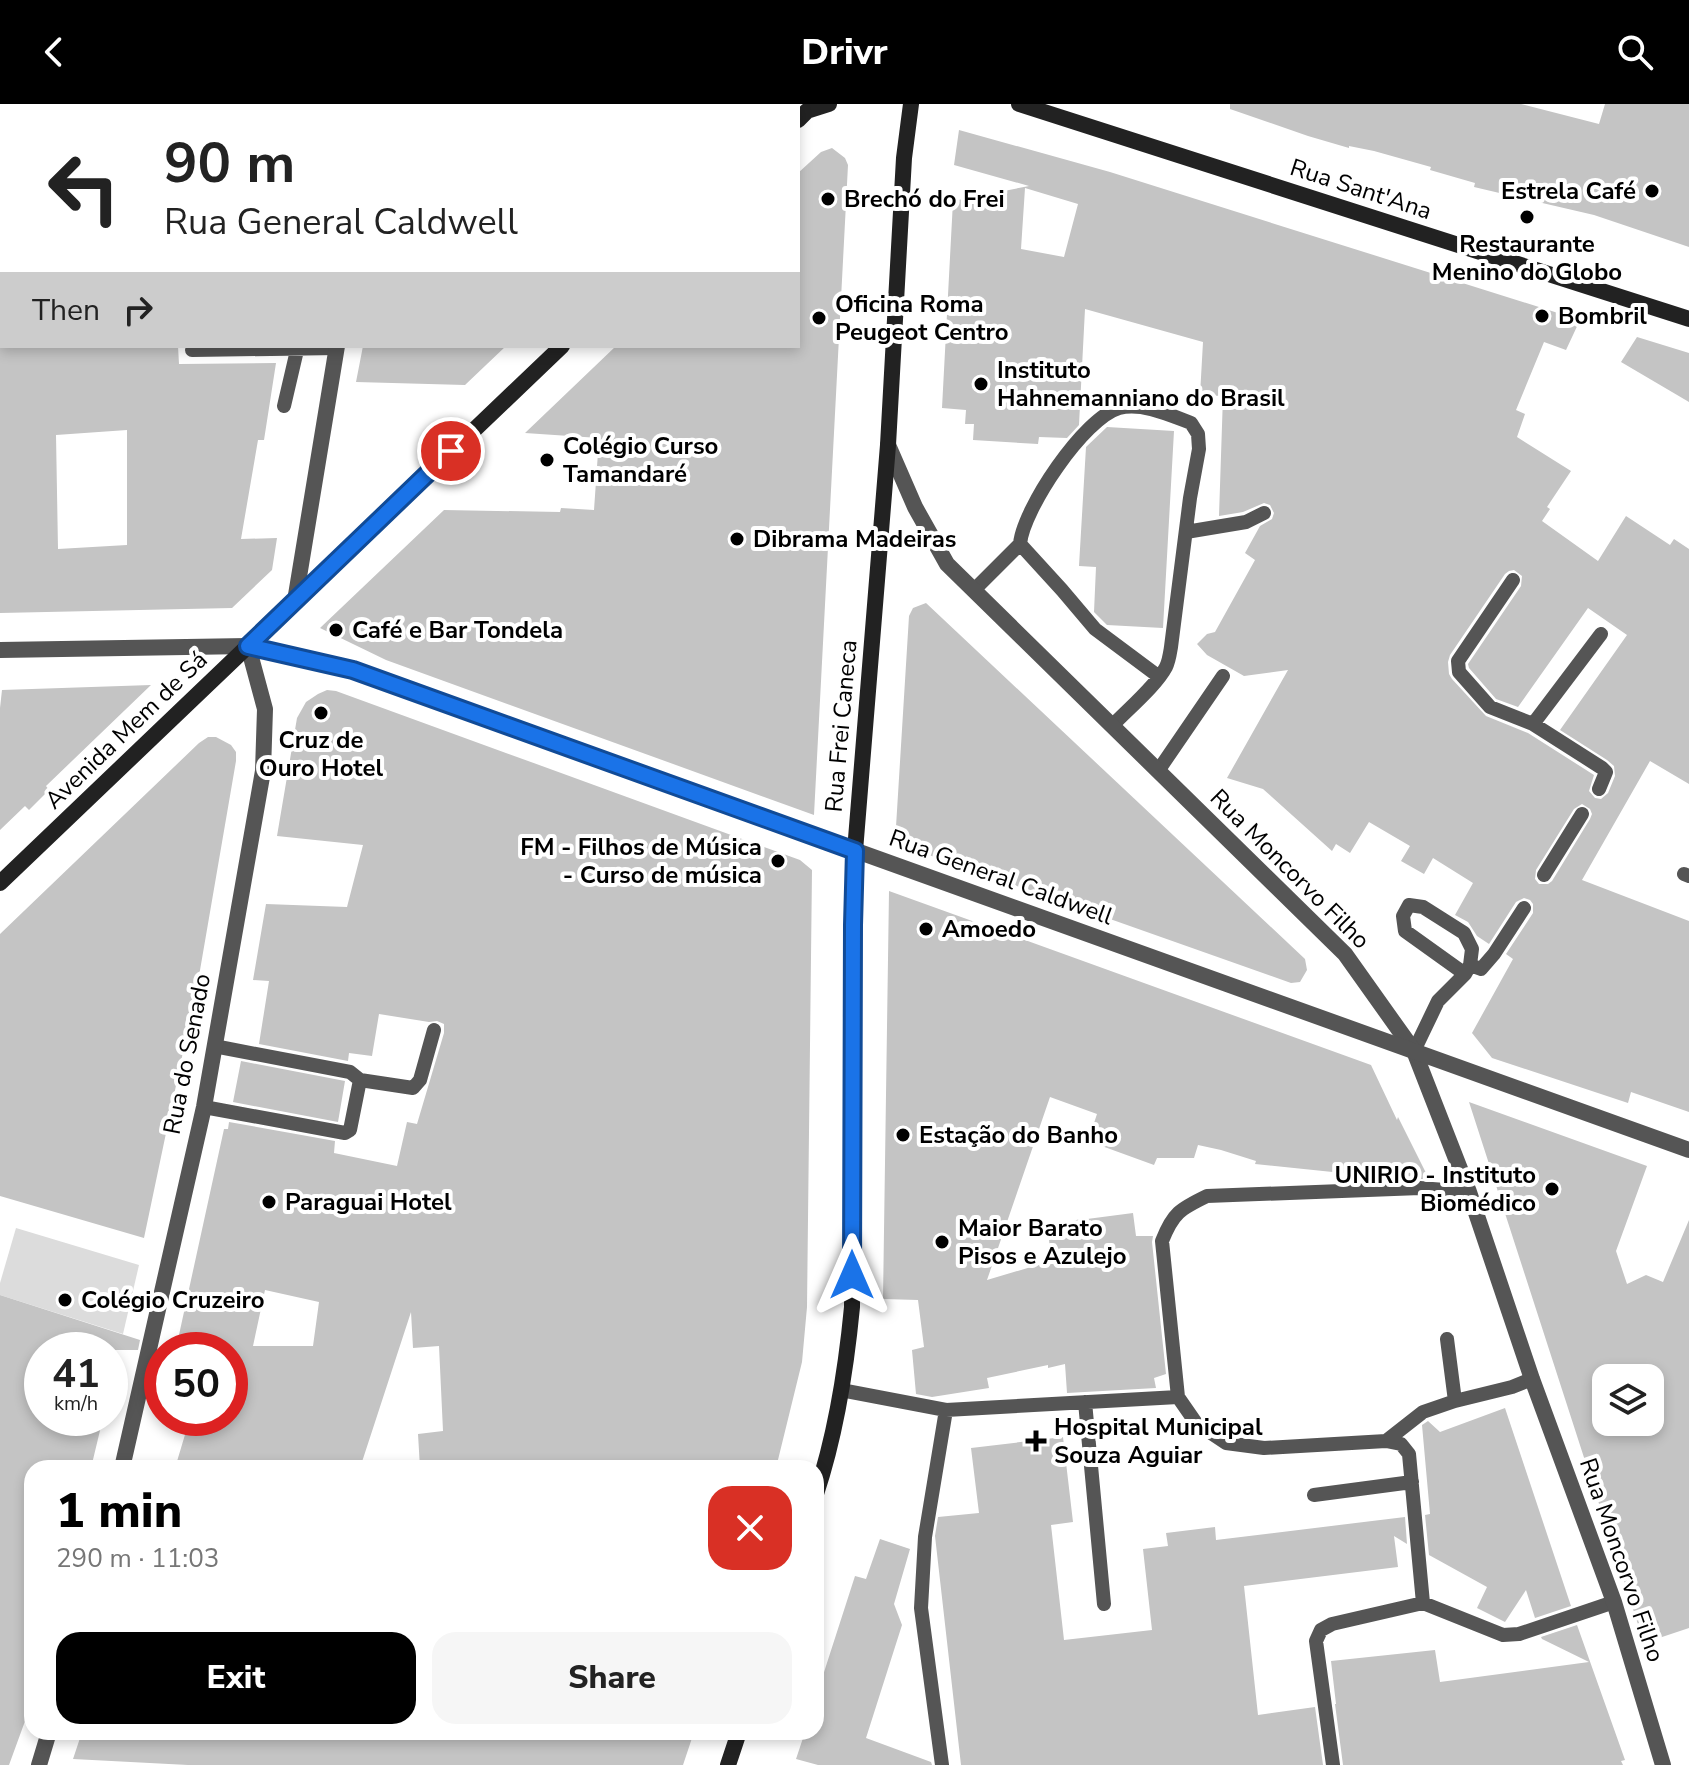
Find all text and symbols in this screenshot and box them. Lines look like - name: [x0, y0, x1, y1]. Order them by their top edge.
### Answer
- text: Drivr: [801, 28, 888, 77]
- icon: back: [32, 30, 76, 74]
- icon: search: [1613, 30, 1657, 74]
- text: 90 m: [164, 125, 295, 202]
- icon: left: [32, 136, 136, 240]
- street label: Rua Sant'Ana: [1286, 151, 1436, 227]
- place label: Estrela Café: [1501, 175, 1636, 207]
- marker: Estrela Café: [1643, 182, 1661, 200]
- place label: Brechó do Frei: [844, 183, 1005, 215]
- marker: Brechó do Frei: [819, 190, 837, 208]
- text: Rua General Caldwell: [164, 198, 518, 247]
- marker: Restaurante Menino do Globo: [1518, 208, 1536, 226]
- place label: Restaurante Menino do Globo: [1432, 228, 1622, 288]
- icon: right: [116, 288, 160, 332]
- place label: Oficina Roma Peugeot Centro: [835, 288, 1009, 348]
- text: Then: [32, 290, 100, 331]
- place label: Bombril: [1558, 300, 1647, 332]
- marker: Bombril: [1533, 307, 1551, 325]
- marker: Oficina Roma Peugeot Centro: [810, 309, 828, 327]
- place label: Instituto Hahnemanniano do Brasil: [997, 354, 1285, 414]
- marker: Instituto Hahnemanniano do Brasil: [972, 375, 990, 393]
- pin: [417, 417, 485, 485]
- icon: arrive: [429, 429, 473, 473]
- place label: Colégio Curso Tamandaré: [563, 430, 718, 490]
- marker: Colégio Curso Tamandaré: [538, 451, 556, 469]
- place label: Dibrama Madeiras: [753, 523, 957, 555]
- marker: Dibrama Madeiras: [728, 530, 746, 548]
- place label: Café e Bar Tondela: [352, 614, 563, 646]
- marker: Café e Bar Tondela: [327, 621, 345, 639]
- street label: Rua Frei Caneca: [818, 638, 864, 814]
- street label: Avenida Mem de Sá: [38, 644, 214, 816]
- marker: Cruz de Ouro Hotel: [312, 704, 330, 722]
- place label: Cruz de Ouro Hotel: [259, 724, 383, 784]
- street label: Rua Moncorvo Filho: [1203, 782, 1377, 956]
- street label: Rua General Caldwell: [885, 822, 1117, 932]
- place label: FM - Filhos de Música - Curso de música: [520, 831, 762, 891]
- marker: FM - Filhos de Música - Curso de música: [769, 852, 787, 870]
- place label: Amoedo: [942, 913, 1036, 945]
- marker: Amoedo: [917, 920, 935, 938]
- street label: Rua do Senado: [156, 971, 218, 1137]
- place label: Estação do Banho: [919, 1119, 1118, 1151]
- marker: Estação do Banho: [894, 1126, 912, 1144]
- place label: UNIRIO - Instituto Biomédico: [1334, 1159, 1536, 1219]
- marker: UNIRIO - Instituto Biomédico: [1543, 1180, 1561, 1198]
- place label: Paraguai Hotel: [285, 1186, 452, 1218]
- marker: Paraguai Hotel: [260, 1193, 278, 1211]
- place label: Maior Barato Pisos e Azulejo: [958, 1212, 1127, 1272]
- position arrow: [810, 1233, 894, 1317]
- marker: Maior Barato Pisos e Azulejo: [933, 1233, 951, 1251]
- place label: Colégio Cruzeiro: [81, 1284, 265, 1316]
- marker: Colégio Cruzeiro: [56, 1291, 74, 1309]
- speed limit sign: 50: [144, 1332, 248, 1436]
- text: 41: [52, 1347, 100, 1401]
- map controls: [1592, 1364, 1664, 1436]
- button: layers: [1592, 1364, 1664, 1436]
- text: km/h: [54, 1390, 98, 1417]
- place label: Hospital Municipal Souza Aguiar: [1054, 1411, 1263, 1471]
- marker: Hospital Municipal Souza Aguiar: [1025, 1430, 1047, 1452]
- street label: Rua Moncorvo Filho: [1572, 1454, 1672, 1666]
- text: 1 min: [56, 1478, 182, 1544]
- button: close: [708, 1486, 792, 1570]
- text: 290 m · 11:03: [56, 1541, 219, 1576]
- button: Exit: [56, 1632, 416, 1724]
- button: Share: [432, 1632, 792, 1724]

